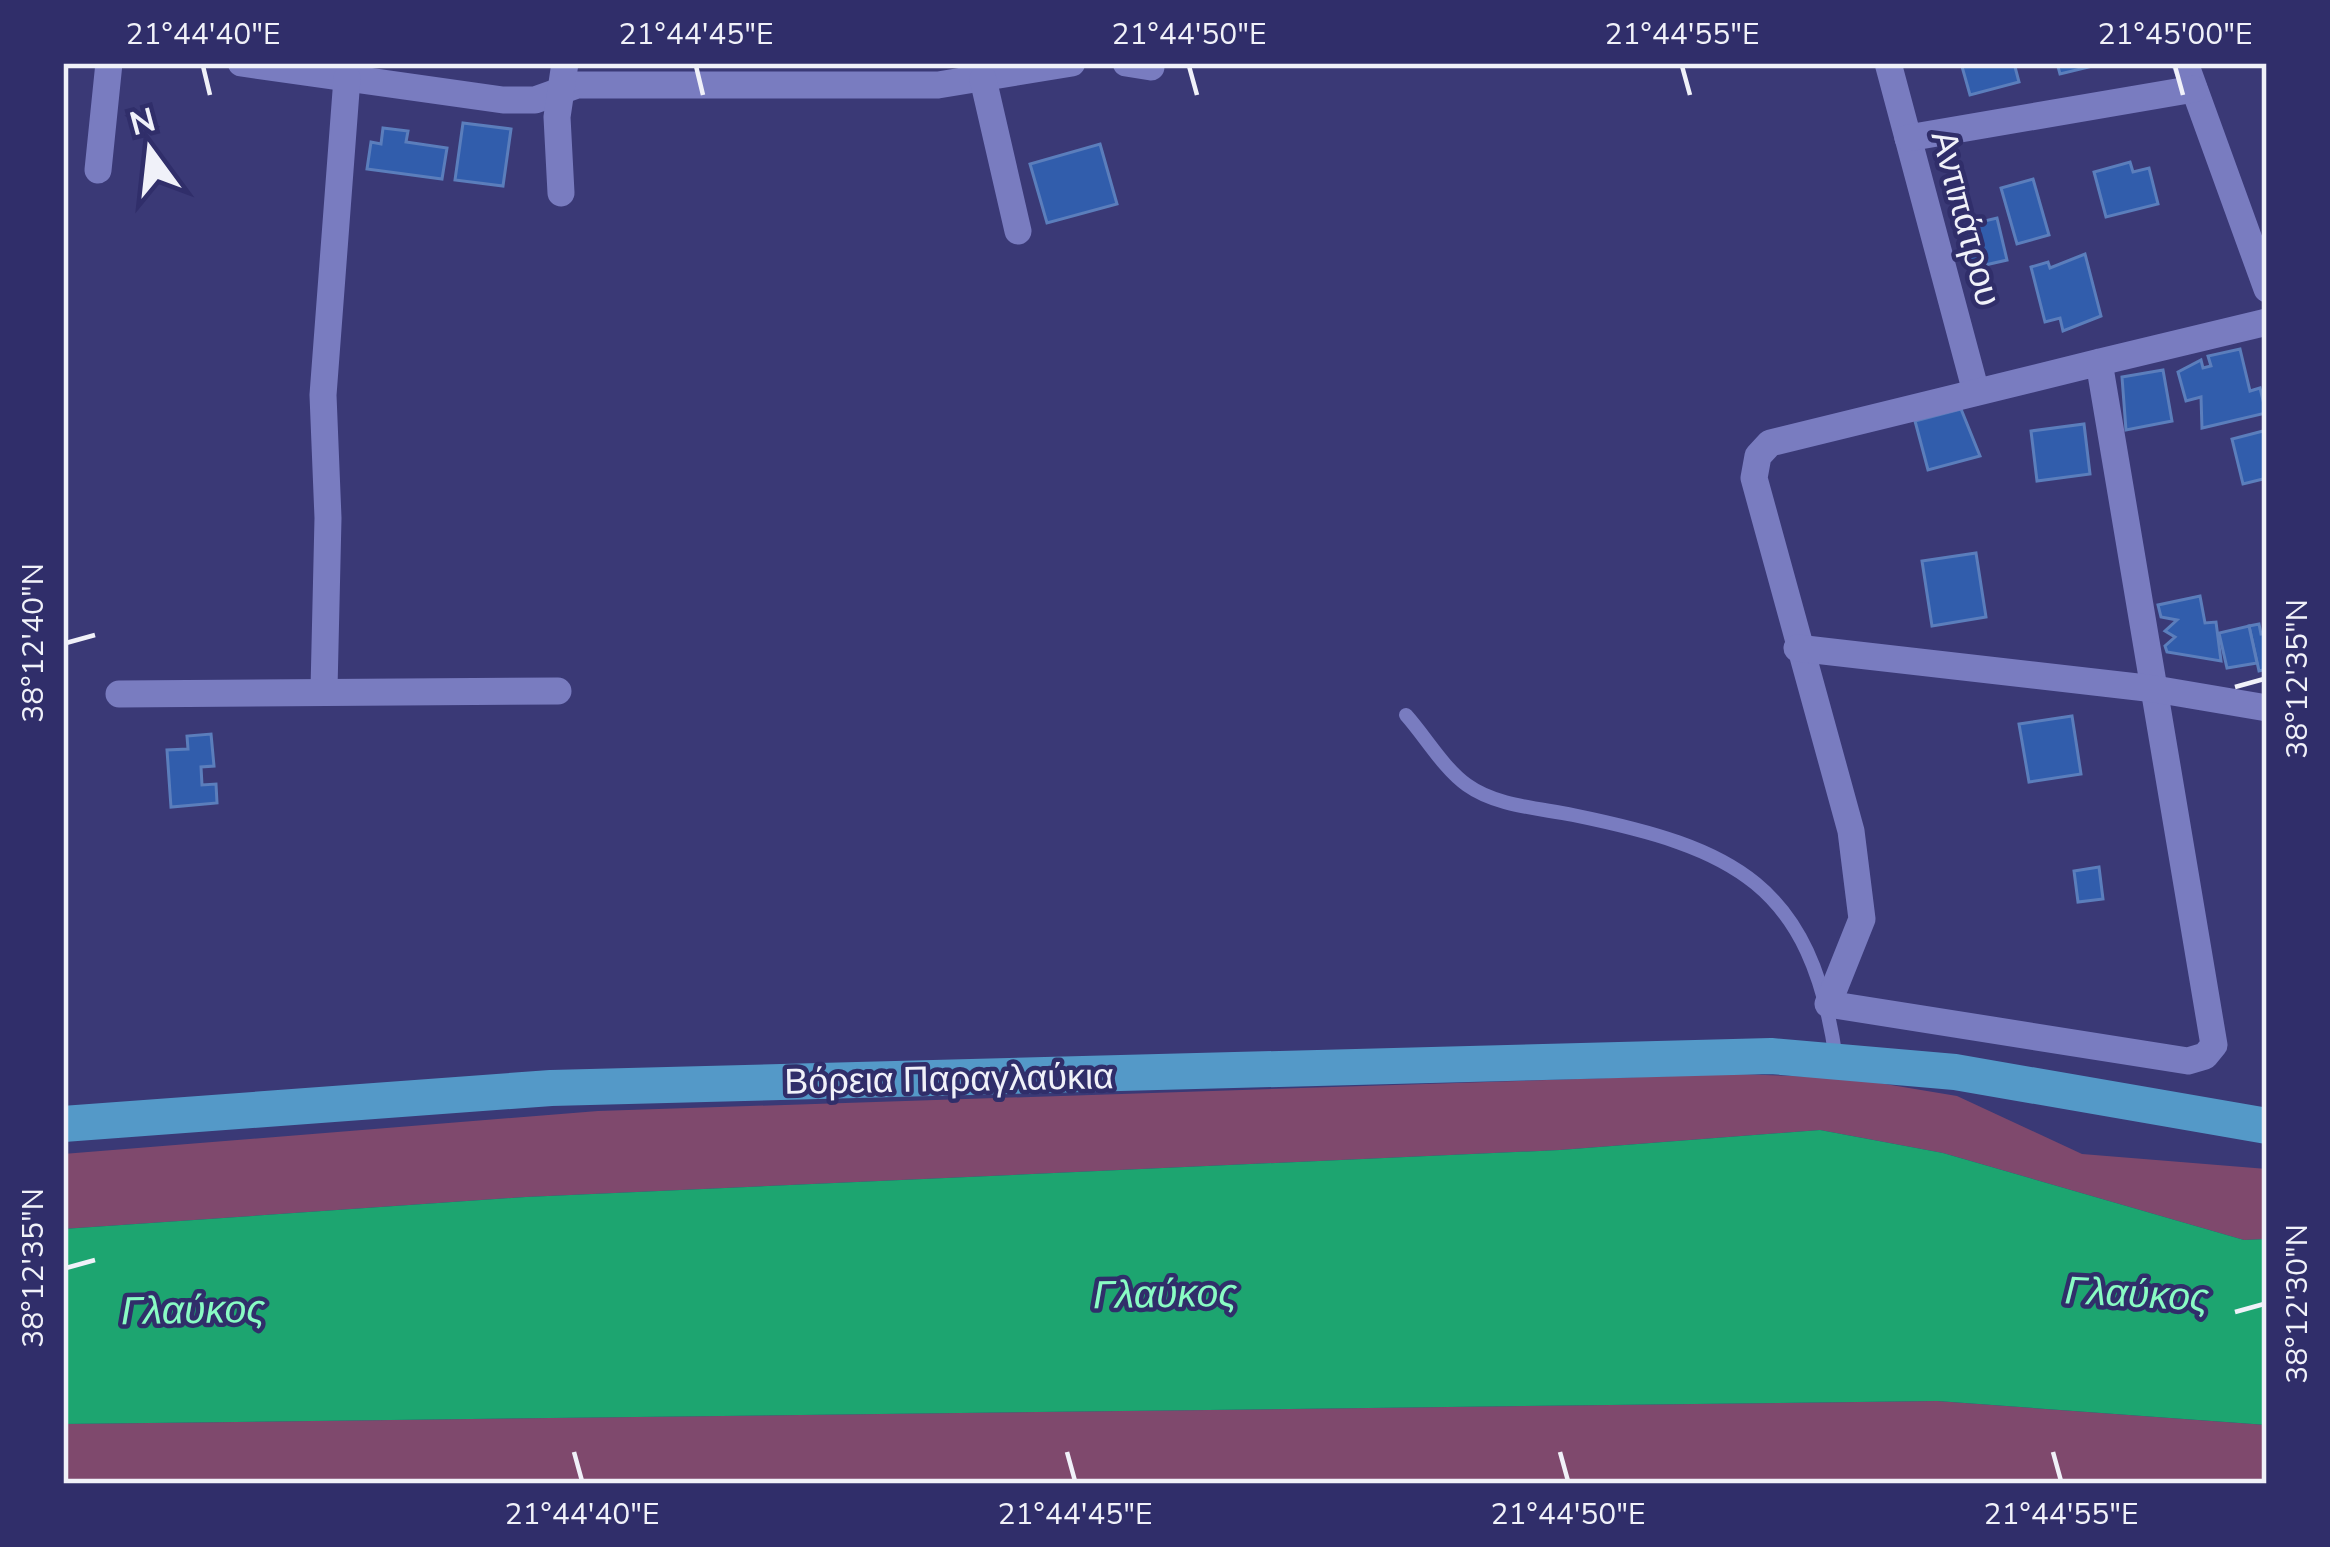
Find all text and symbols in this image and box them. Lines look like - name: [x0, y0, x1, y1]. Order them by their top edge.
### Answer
- text: 21°44'40"E: [126, 14, 280, 55]
- text: 21°44'45"E: [619, 14, 773, 55]
- text: 21°44'50"E: [1112, 14, 1266, 55]
- text: 21°44'55"E: [1605, 14, 1759, 55]
- text: 21°45'00"E: [2098, 14, 2252, 55]
- north arrow: [90, 90, 210, 210]
- text: N: [125, 98, 160, 147]
- street label: Αντιπάτρου: [1919, 125, 2013, 312]
- text: 38°12'40"N: [13, 563, 54, 723]
- text: 38°12'35"N: [2277, 599, 2318, 759]
- street label: Βόρεια Παραγλαύκια: [784, 1052, 1114, 1107]
- text: 38°12'35"N: [13, 1188, 54, 1348]
- text: 38°12'30"N: [2277, 1224, 2318, 1384]
- water label: Γλαύκος: [2064, 1264, 2210, 1325]
- water label: Γλαύκος: [1092, 1267, 1238, 1322]
- water label: Γλαύκος: [120, 1283, 266, 1338]
- text: 21°44'40"E: [505, 1494, 659, 1535]
- text: 21°44'45"E: [998, 1494, 1152, 1535]
- text: 21°44'50"E: [1491, 1494, 1645, 1535]
- text: 21°44'55"E: [1984, 1494, 2138, 1535]

